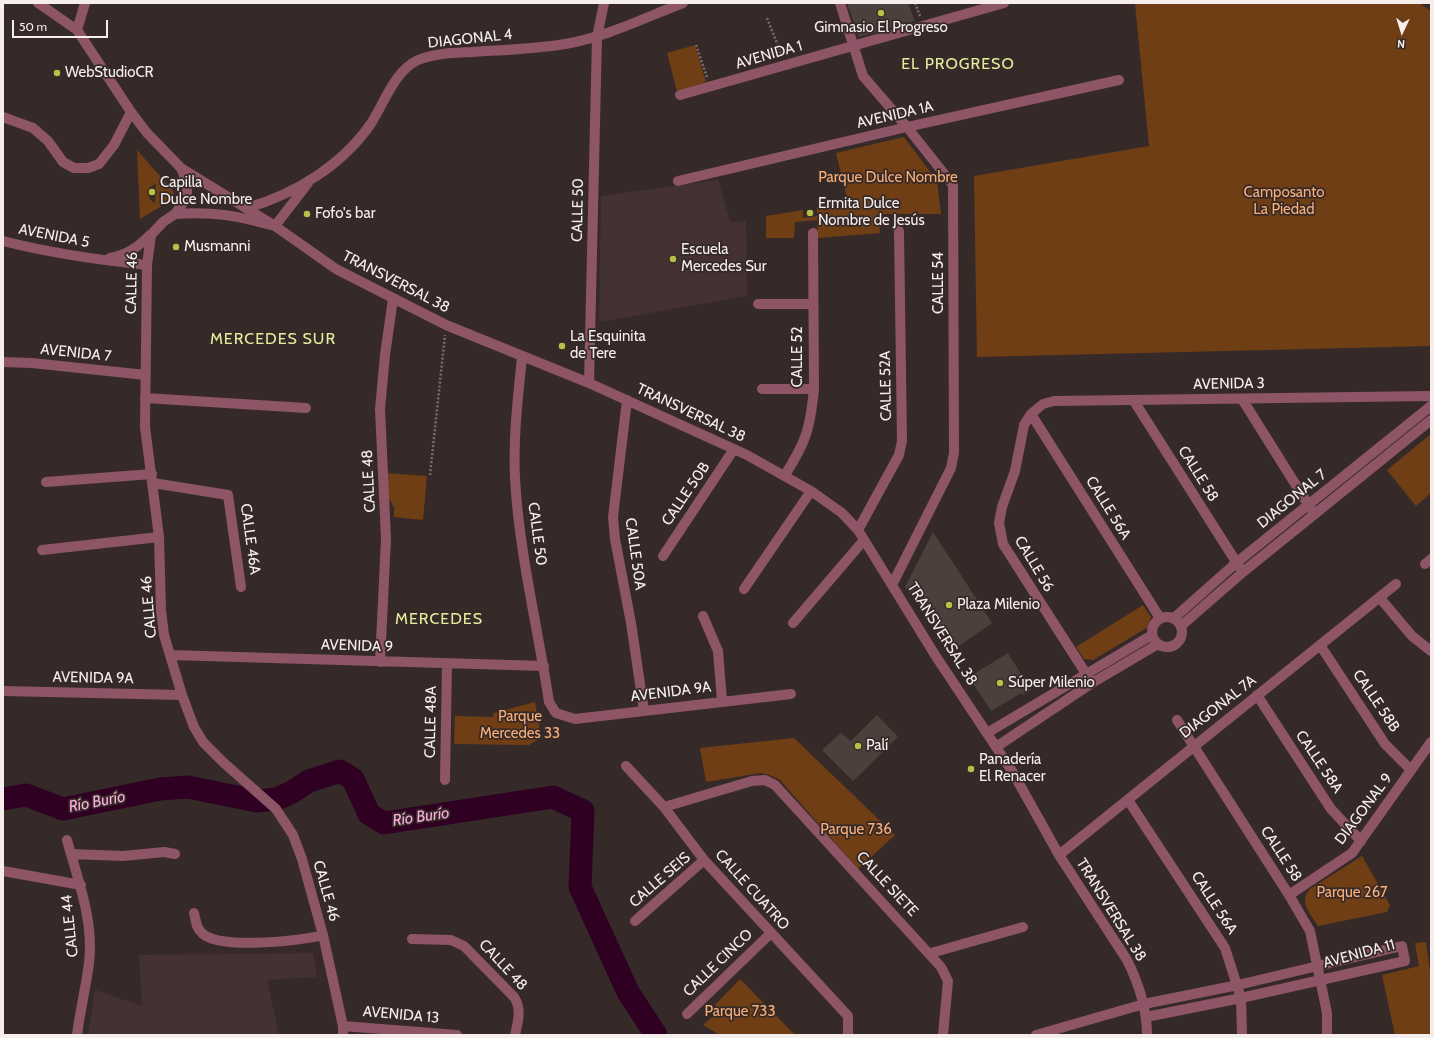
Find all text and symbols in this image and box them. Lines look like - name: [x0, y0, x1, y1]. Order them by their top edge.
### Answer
- marker: Gimnasio El Progreso: [876, 8, 886, 18]
- scale bar: [14, 12, 110, 38]
- north arrow: [1382, 12, 1422, 52]
- text: 50 m: [19, 19, 47, 34]
- place label: Gimnasio El Progreso: [814, 19, 948, 37]
- street label: DIAGONAL 4: [427, 26, 513, 52]
- street label: AVENIDA 1: [734, 37, 804, 73]
- text: N: [1397, 37, 1406, 51]
- district label: EL PROGRESO: [901, 54, 1015, 74]
- place label: WebStudioCR: [65, 64, 154, 82]
- marker: WebStudioCR: [52, 68, 62, 78]
- street label: AVENIDA 1A: [855, 97, 935, 133]
- park label: Parque Dulce Nombre: [818, 169, 958, 187]
- place label: Capilla Dulce Nombre: [160, 174, 252, 209]
- street label: CALLE 50: [568, 178, 588, 242]
- park label: Camposanto La Piedad: [1243, 184, 1325, 219]
- marker: Capilla Dulce Nombre: [147, 187, 157, 197]
- place label: Ermita Dulce Nombre de Jesús: [818, 195, 925, 230]
- place label: Fofo's bar: [315, 205, 375, 223]
- marker: Ermita Dulce Nombre de Jesús: [805, 208, 815, 218]
- marker: Fofo's bar: [302, 209, 312, 219]
- street label: AVENIDA 5: [17, 220, 91, 252]
- place label: Musmanni: [184, 238, 250, 256]
- place label: Escuela Mercedes Sur: [681, 241, 766, 276]
- marker: Musmanni: [171, 242, 181, 252]
- street label: TRANSVERSAL 38: [339, 247, 453, 317]
- street label: CALLE 46: [122, 252, 142, 314]
- street label: CALLE 54: [930, 252, 948, 314]
- marker: Escuela Mercedes Sur: [668, 254, 678, 264]
- street label: CALLE 52: [789, 326, 807, 388]
- place label: La Esquinita de Tere: [570, 328, 646, 363]
- district label: MERCEDES SUR: [210, 329, 336, 349]
- street label: AVENIDA 7: [40, 340, 112, 366]
- marker: La Esquinita de Tere: [557, 341, 567, 351]
- street label: CALLE 52A: [876, 351, 896, 421]
- street label: AVENIDA 3: [1193, 374, 1265, 394]
- street label: TRANSVERSAL 38: [634, 380, 748, 446]
- street label: CALLE 58: [1174, 443, 1222, 505]
- street label: CALLE 48: [358, 449, 380, 513]
- street label: CALLE 50B: [658, 459, 714, 529]
- street label: DIAGONAL 7: [1254, 466, 1330, 532]
- street label: CALLE 56A: [1082, 473, 1134, 543]
- street label: CALLE 50: [524, 501, 550, 567]
- street label: CALLE 46A: [236, 502, 264, 576]
- street label: CALLE 50A: [621, 517, 649, 591]
- street label: CALLE 56: [1010, 533, 1058, 595]
- street label: CALLE 46: [137, 575, 161, 639]
- street label: TRANSVERSAL 38: [903, 579, 981, 689]
- place label: Plaza Milenio: [957, 596, 1040, 614]
- marker: Plaza Milenio: [944, 600, 954, 610]
- district label: MERCEDES: [395, 609, 483, 629]
- street label: AVENIDA 9: [321, 636, 393, 656]
- street label: CALLE 58B: [1349, 666, 1403, 736]
- street label: AVENIDA 9A: [52, 668, 134, 688]
- street label: DIAGONAL 7A: [1176, 672, 1260, 742]
- place label: Súper Milenio: [1008, 674, 1095, 692]
- street label: AVENIDA 9A: [630, 678, 712, 706]
- marker: Súper Milenio: [995, 678, 1005, 688]
- street label: CALLE 48A: [421, 686, 441, 758]
- park label: Parque Mercedes 33: [480, 708, 560, 743]
- street label: CALLE 58A: [1292, 727, 1346, 797]
- place label: Palí: [866, 737, 888, 755]
- marker: Palí: [853, 741, 863, 751]
- place label: Panadería El Renacer: [979, 751, 1045, 786]
- marker: Panadería El Renacer: [966, 764, 976, 774]
- street label: DIAGONAL 9: [1331, 770, 1397, 848]
- water label: Río Burío: [67, 787, 127, 817]
- water label: Río Burío: [391, 804, 451, 830]
- park label: Parque 736: [820, 821, 892, 839]
- street label: CALLE 58: [1256, 823, 1306, 885]
- street label: CALLE CUATRO: [711, 846, 793, 934]
- street label: CALLE SIETE: [852, 848, 922, 920]
- street label: CALLE SEIS: [626, 849, 694, 911]
- street label: TRANSVERSAL 38: [1072, 855, 1150, 965]
- street label: CALLE 46: [309, 859, 343, 923]
- street label: CALLE 56A: [1187, 868, 1241, 938]
- park label: Parque 267: [1316, 884, 1388, 902]
- street label: CALLE 44: [58, 894, 82, 958]
- street label: CALLE CINCO: [680, 925, 756, 1001]
- street label: CALLE 48: [475, 936, 531, 994]
- street label: AVENIDA 11: [1321, 936, 1397, 972]
- street label: AVENIDA 13: [362, 1003, 440, 1027]
- park label: Parque 733: [704, 1003, 776, 1021]

